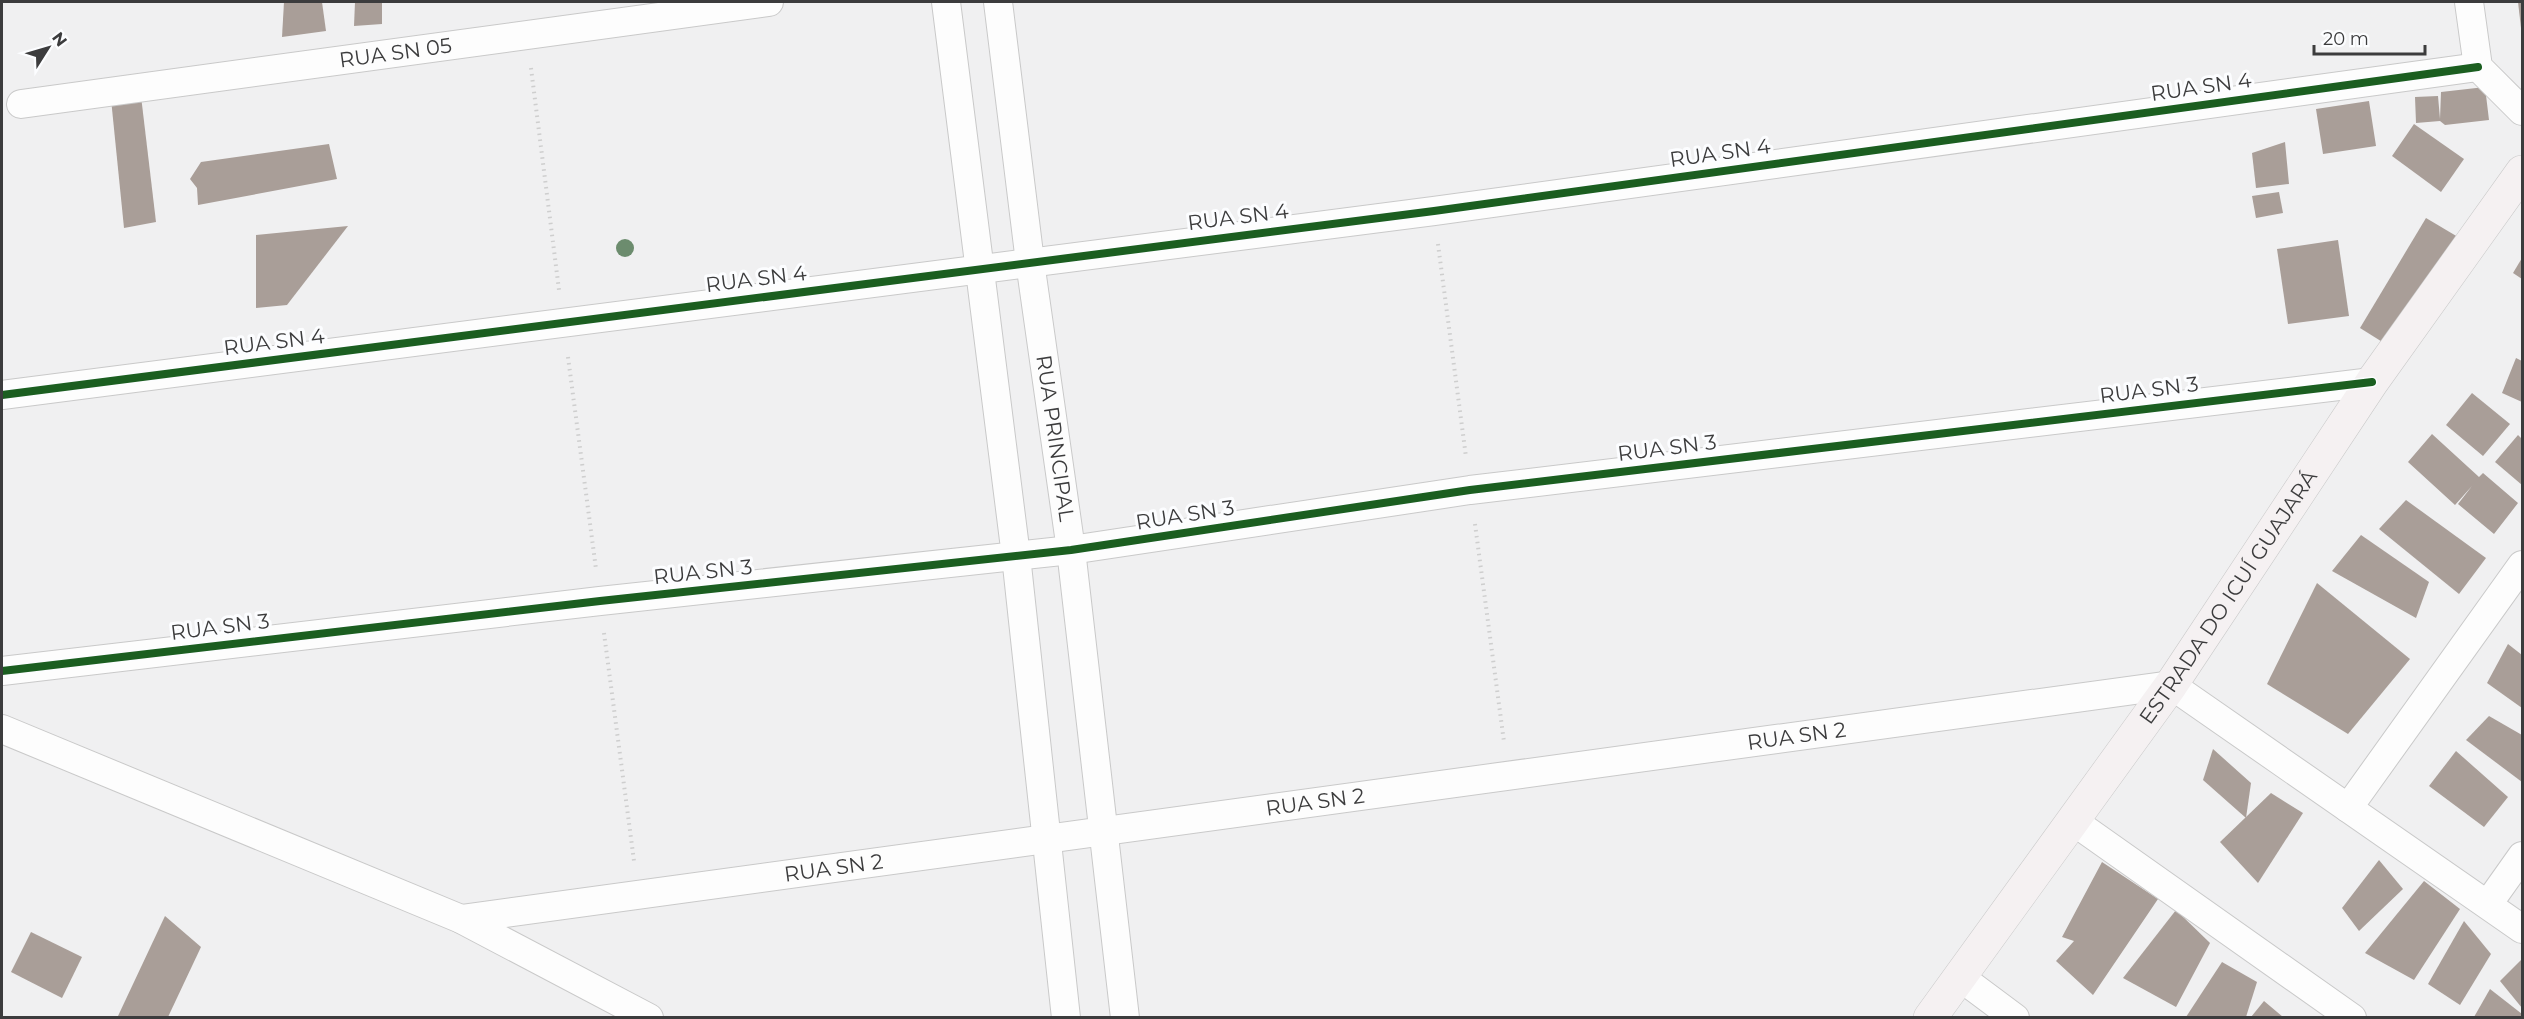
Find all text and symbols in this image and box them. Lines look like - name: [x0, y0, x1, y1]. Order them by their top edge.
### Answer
- north arrow: [18, 18, 78, 78]
- scale bar: [2314, 18, 2425, 56]
- text: N: [48, 28, 71, 50]
- text: 20 m: [2323, 28, 2369, 50]
- street label: RUA SN 05: [338, 32, 453, 72]
- street label: RUA SN 4: [2149, 67, 2253, 106]
- street label: RUA SN 4: [1668, 133, 1772, 172]
- street label: RUA SN 4: [1186, 198, 1290, 235]
- street label: RUA SN 4: [704, 260, 808, 297]
- street label: RUA SN 4: [222, 323, 326, 360]
- street label: RUA PRINCIPAL: [1031, 353, 1080, 524]
- street label: RUA SN 3: [2098, 371, 2200, 408]
- street label: RUA SN 3: [1616, 429, 1718, 466]
- street label: ESTRADA DO ICUÍ GUAJARÁ: [2134, 464, 2323, 729]
- street label: RUA SN 3: [1134, 494, 1236, 535]
- street label: RUA SN 3: [652, 554, 754, 589]
- street label: RUA SN 3: [169, 608, 271, 645]
- street label: RUA SN 2: [1745, 717, 1848, 755]
- street label: RUA SN 2: [1264, 782, 1366, 821]
- street label: RUA SN 2: [782, 848, 885, 887]

